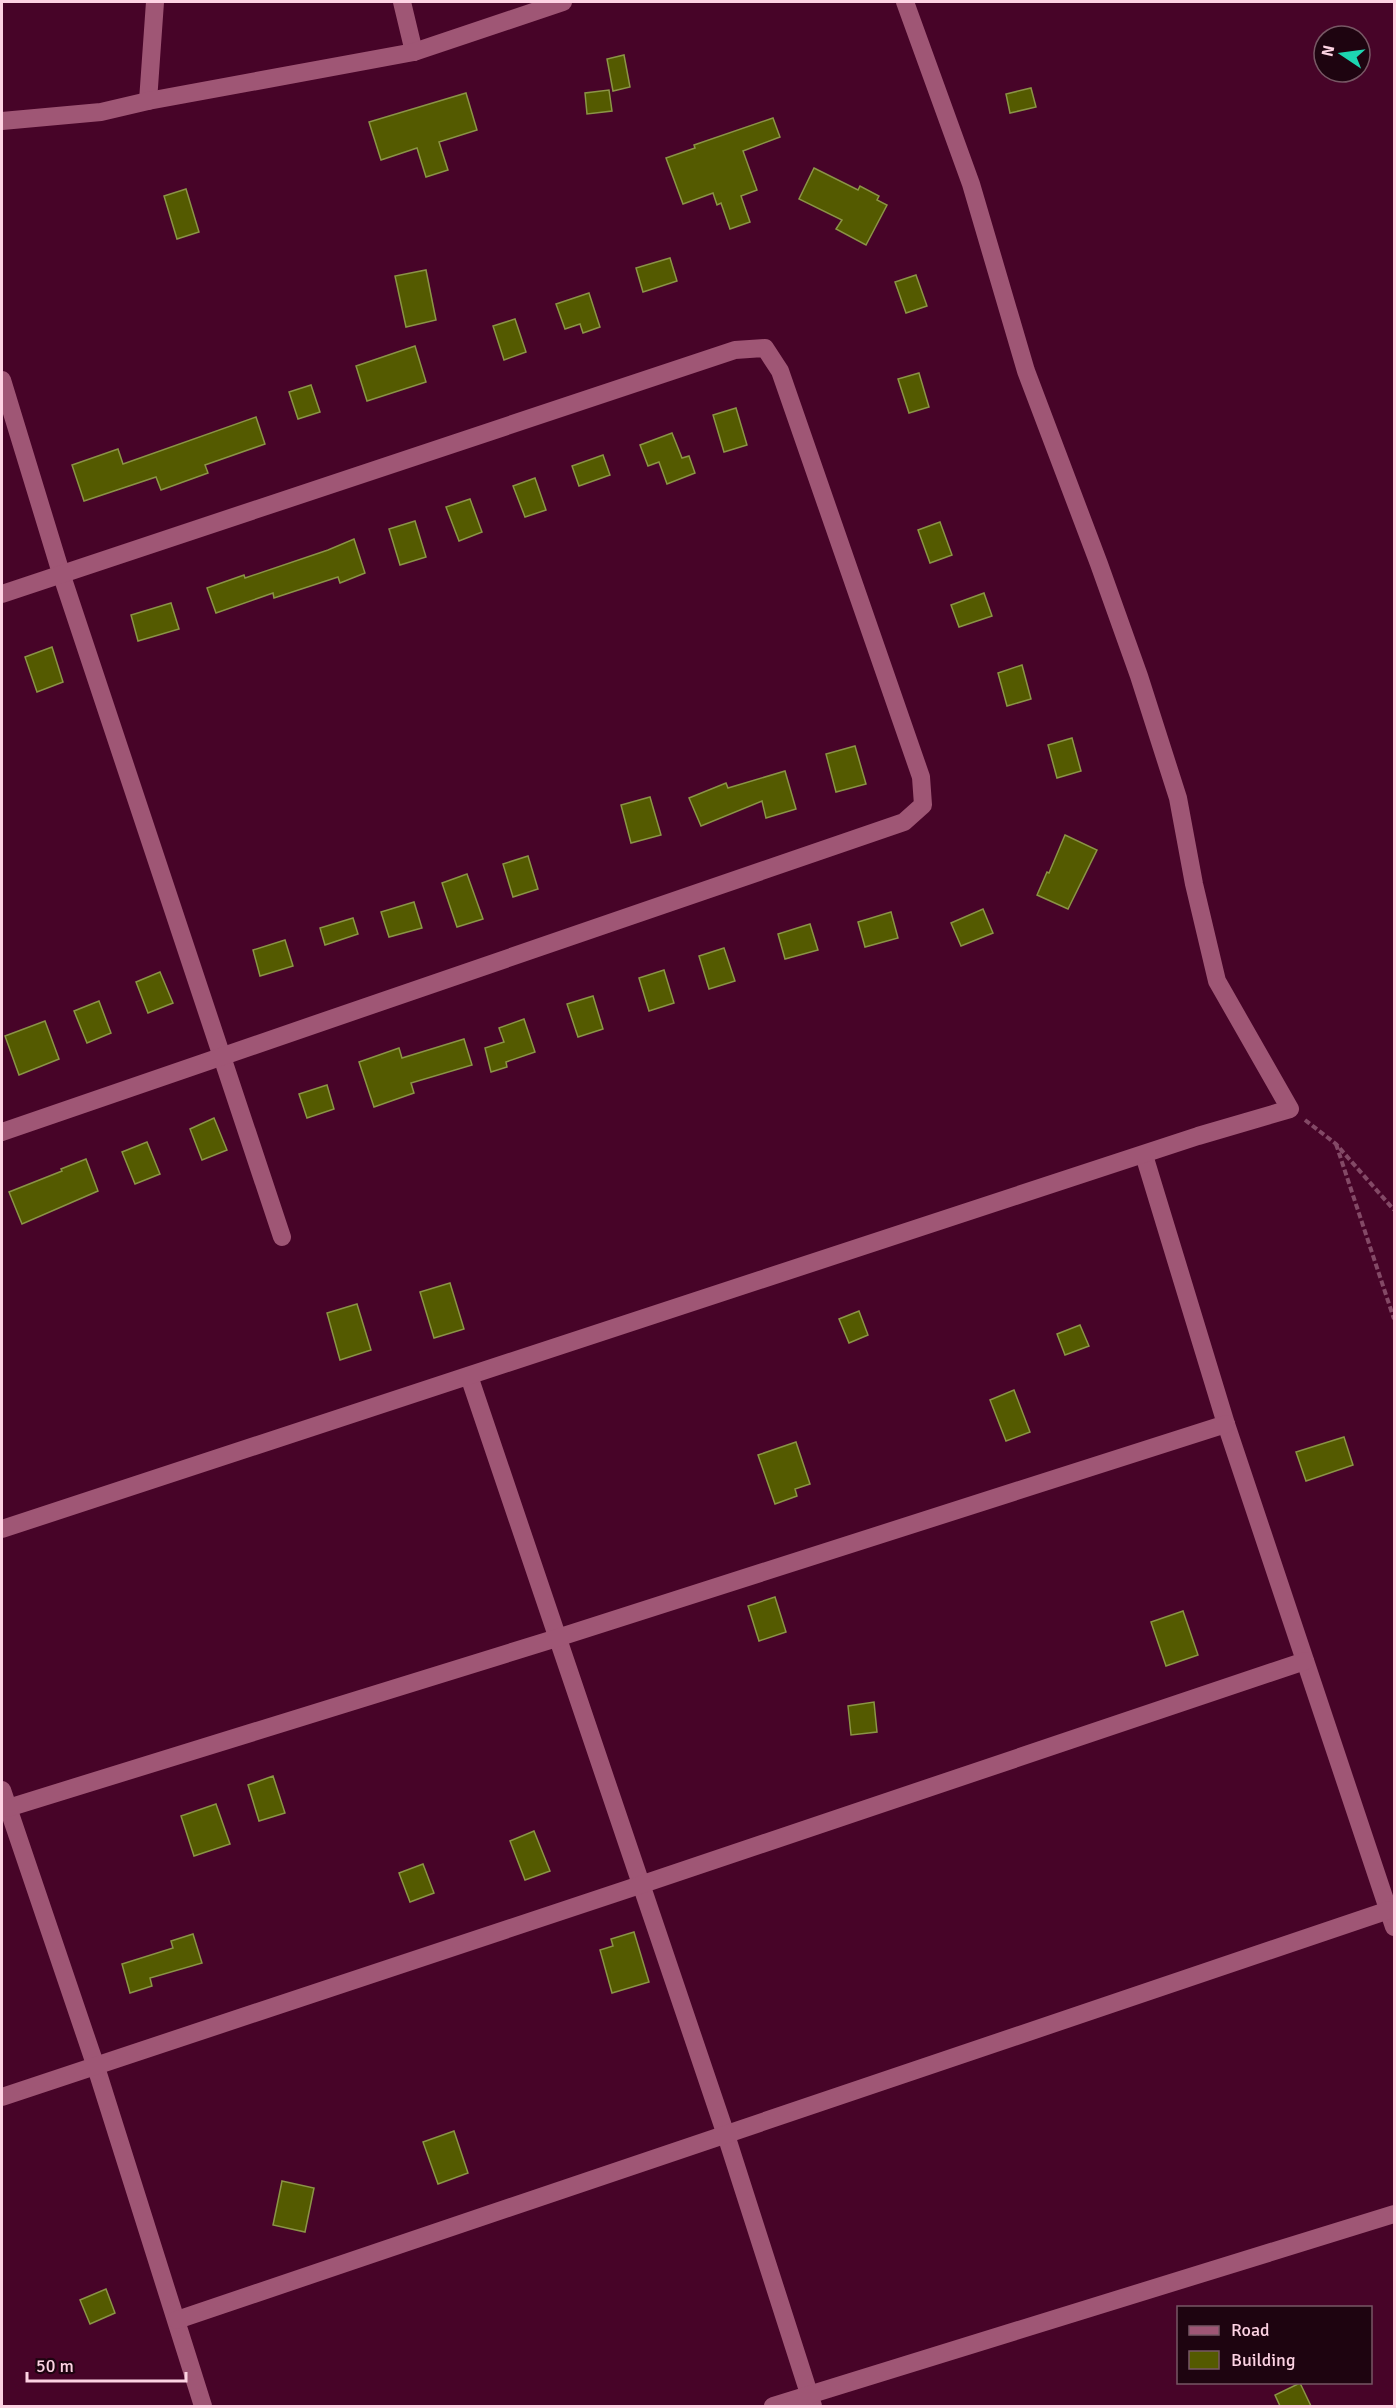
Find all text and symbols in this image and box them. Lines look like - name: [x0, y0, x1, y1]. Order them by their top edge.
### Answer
- north arrow: [1312, 24, 1372, 84]
- text: N: [1317, 43, 1339, 59]
- legend: [1177, 2306, 1372, 2384]
- text: Road: [1231, 2319, 1270, 2341]
- scale bar: [27, 2345, 186, 2383]
- text: Building: [1231, 2349, 1295, 2371]
- text: 50 m: [36, 2355, 74, 2377]

